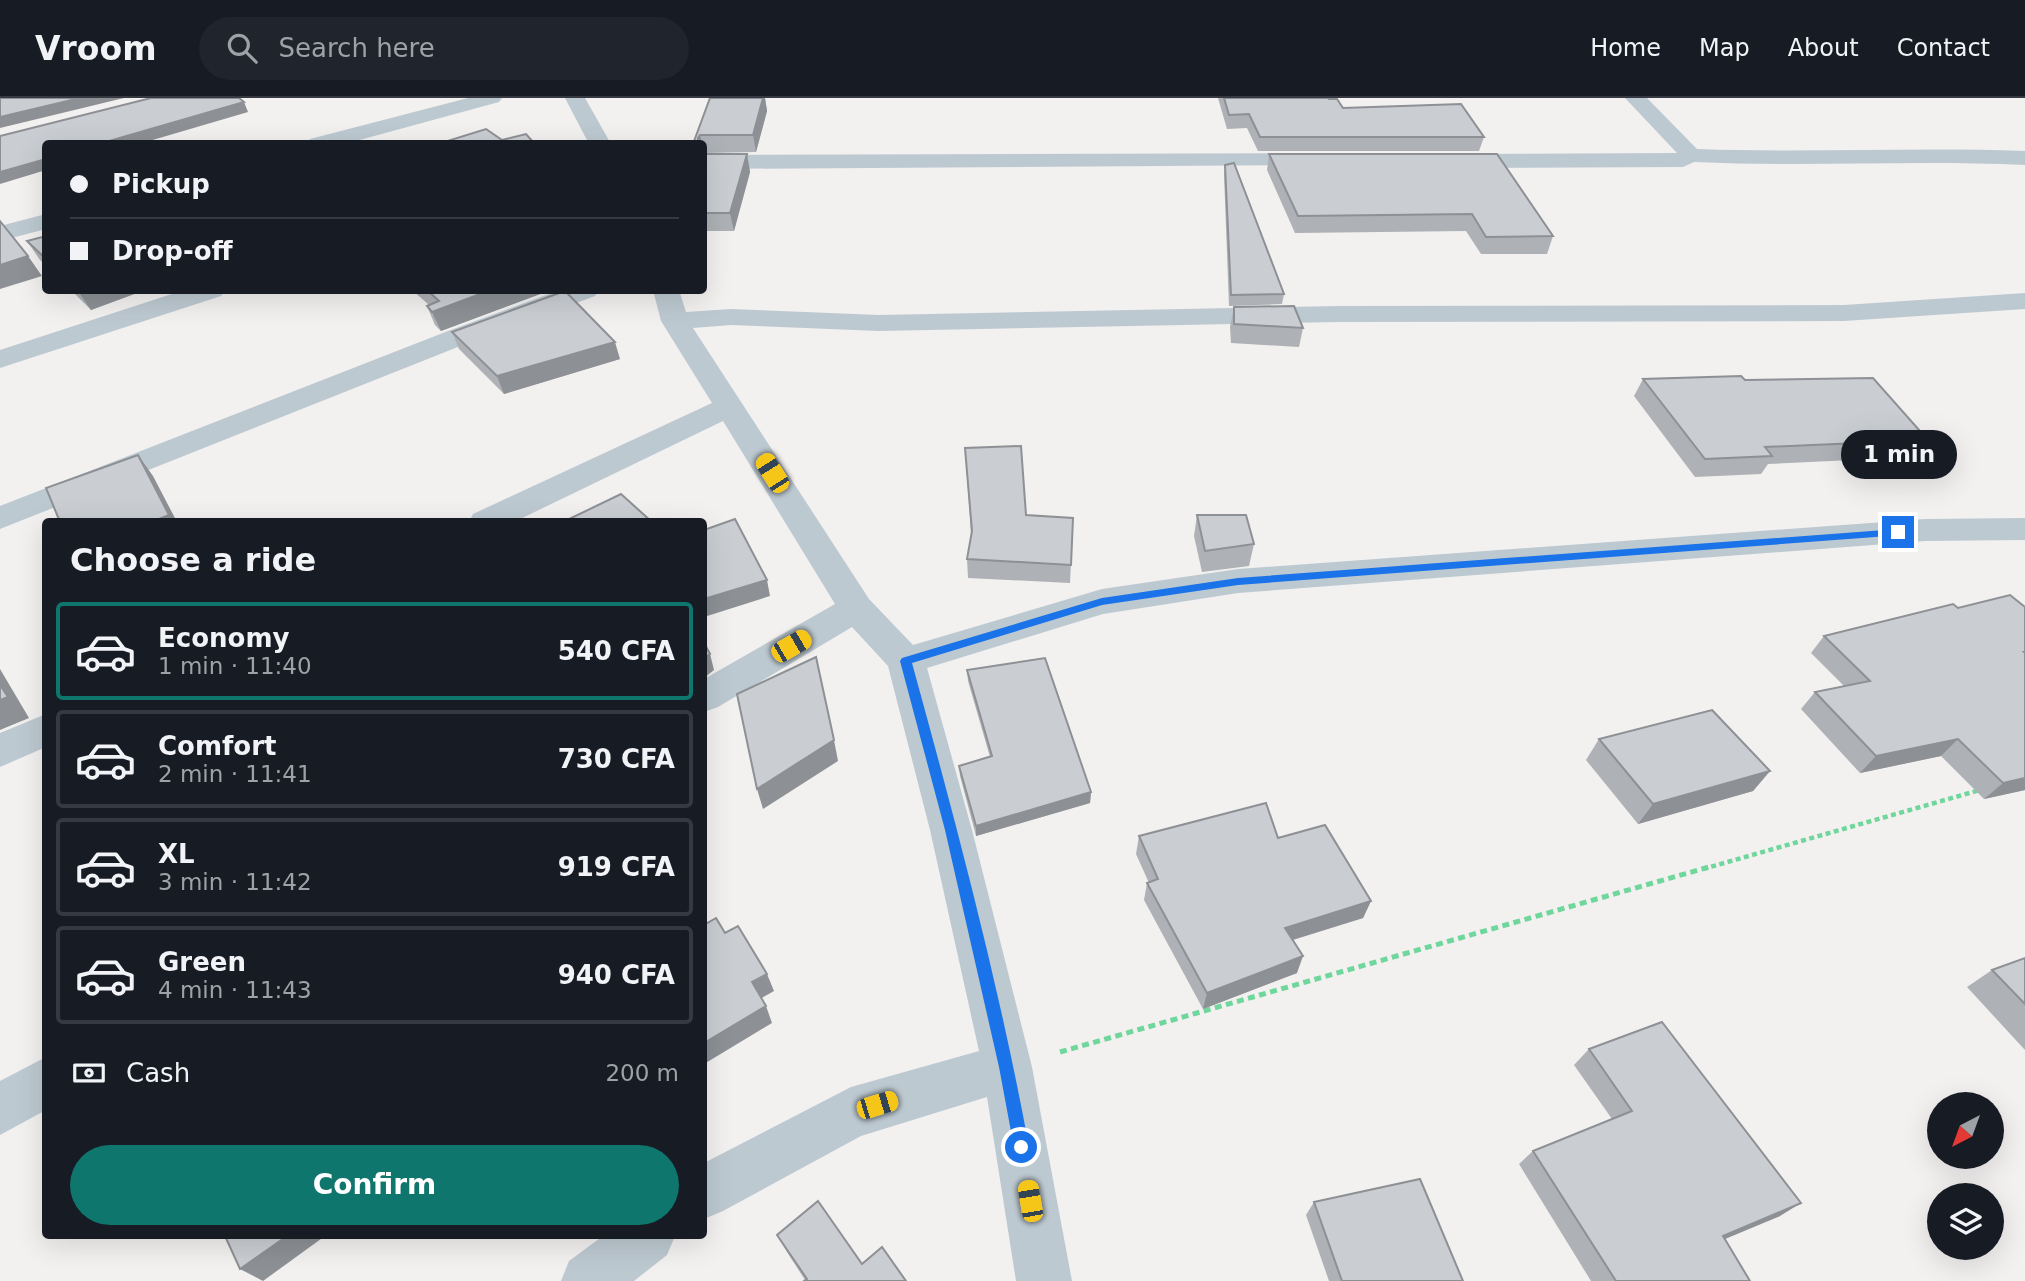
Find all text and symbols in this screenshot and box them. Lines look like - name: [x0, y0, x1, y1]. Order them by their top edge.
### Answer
- search box: [199, 17, 689, 80]
- text: Vroom: [35, 29, 157, 68]
- icon: search: [223, 29, 261, 67]
- text: Search here: [279, 33, 435, 63]
- text: Home: [1590, 34, 1661, 62]
- text: Map: [1699, 34, 1750, 62]
- text: About: [1788, 34, 1859, 62]
- text: Contact: [1897, 34, 1990, 62]
- text: Pickup: [112, 169, 210, 199]
- text: Drop-off: [112, 236, 233, 266]
- callout: 1 min: [1840, 430, 1956, 480]
- text: 1 min: [1863, 441, 1935, 467]
- car: [752, 450, 793, 496]
- route end: [1882, 516, 1914, 548]
- text: Choose a ride: [70, 541, 316, 579]
- icon: car: [74, 620, 137, 683]
- text: Economy: [158, 623, 289, 653]
- car: [768, 626, 815, 666]
- text: 540 CFA: [558, 636, 675, 666]
- text: 1 min · 11:40: [158, 653, 312, 679]
- icon: car: [74, 728, 137, 791]
- text: Comfort: [158, 731, 276, 761]
- text: 730 CFA: [558, 744, 675, 774]
- text: 2 min · 11:41: [158, 761, 312, 787]
- icon: car: [74, 836, 137, 899]
- text: XL: [158, 839, 195, 869]
- text: 919 CFA: [558, 852, 675, 882]
- text: 3 min · 11:42: [158, 869, 312, 895]
- icon: car: [74, 944, 137, 1007]
- text: Green: [158, 947, 246, 977]
- text: 940 CFA: [558, 960, 675, 990]
- text: 4 min · 11:43: [158, 977, 312, 1003]
- icon: cash: [70, 1054, 108, 1092]
- text: Cash: [126, 1058, 190, 1088]
- text: 200 m: [605, 1060, 679, 1086]
- car: [854, 1089, 901, 1121]
- north arrow: [1927, 1092, 2004, 1169]
- map controls: [1927, 1092, 2004, 1260]
- route start: [1005, 1131, 1037, 1163]
- button: Confirm: [70, 1145, 679, 1225]
- car: [1017, 1178, 1044, 1224]
- button: layers: [1927, 1183, 2004, 1260]

